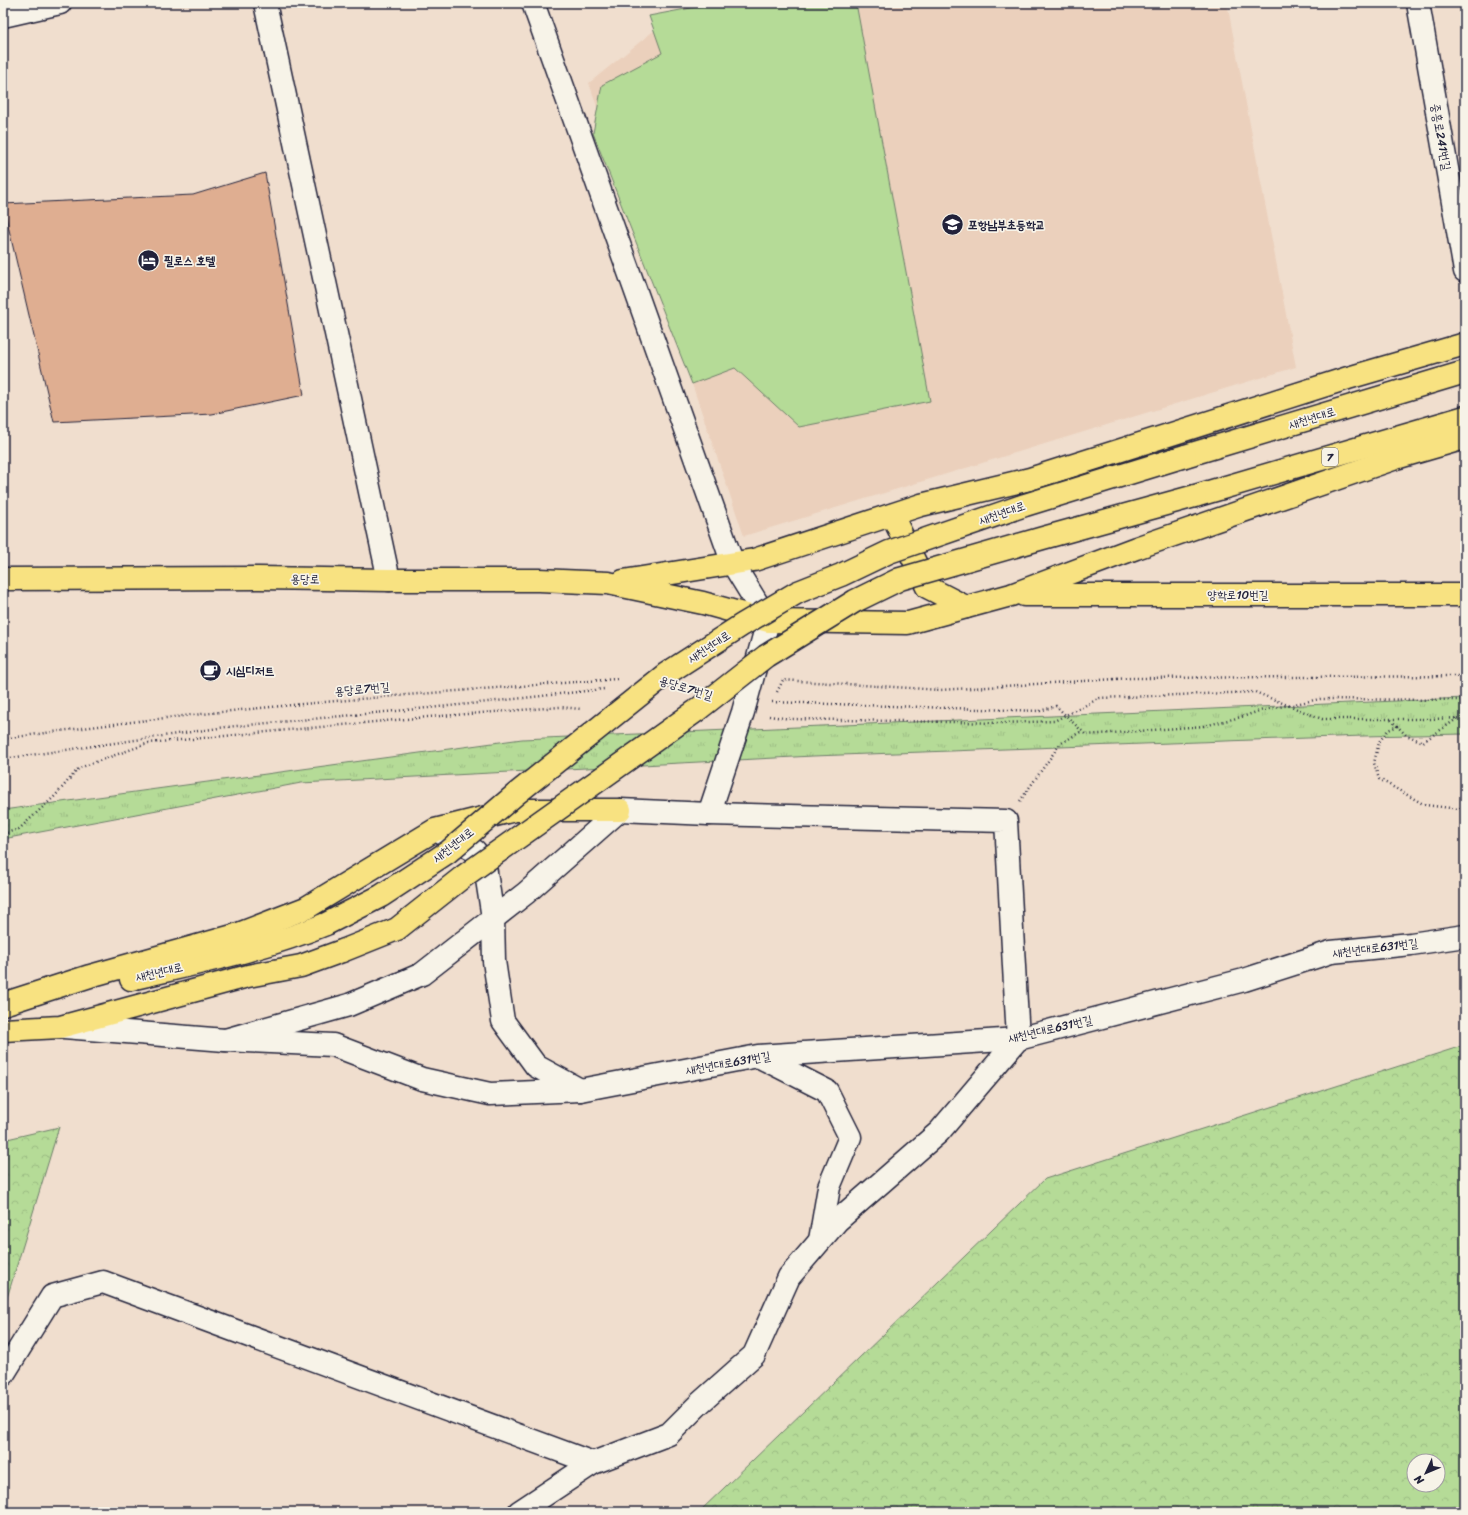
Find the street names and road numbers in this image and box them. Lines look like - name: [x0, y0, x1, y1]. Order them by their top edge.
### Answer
- street label: 중흥로241번길: [1424, 102, 1458, 173]
- street label: 새천년대로: [1286, 400, 1338, 436]
- road number: 7: [1322, 448, 1338, 466]
- street label: 새천년대로: [976, 495, 1028, 531]
- street label: 용당로: [290, 568, 320, 590]
- street label: 양학로10번길: [1207, 584, 1269, 606]
- street label: 새천년대로: [683, 625, 735, 669]
- street label: 용당로7번길: [656, 669, 716, 707]
- street label: 용당로7번길: [334, 676, 391, 702]
- street label: 새천년대로: [427, 821, 479, 869]
- street label: 새천년대로631번길: [1331, 932, 1419, 964]
- street label: 새천년대로: [133, 956, 185, 988]
- street label: 새천년대로631번길: [1006, 1009, 1095, 1049]
- street label: 새천년대로631번길: [684, 1045, 773, 1081]

